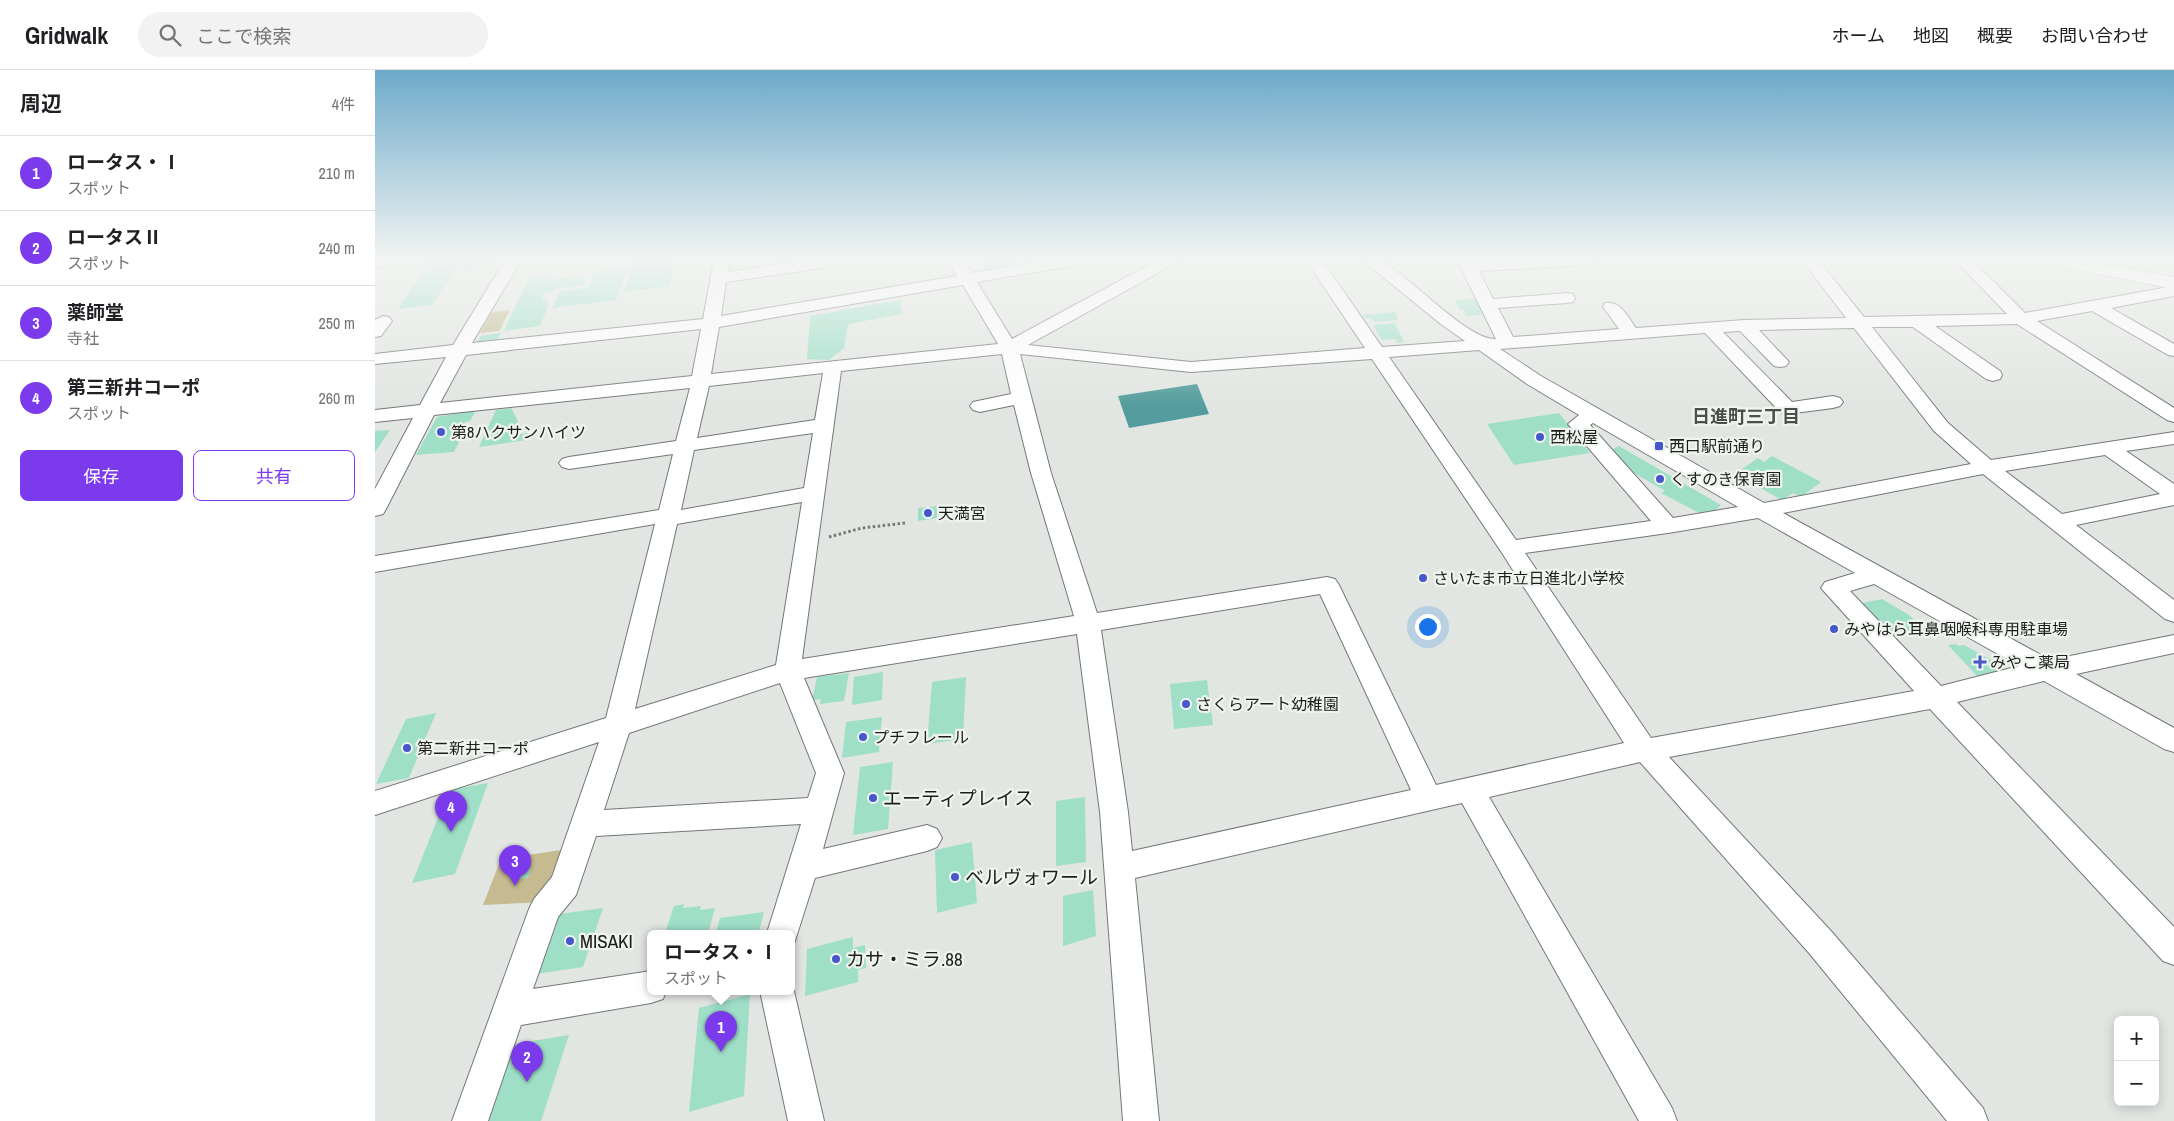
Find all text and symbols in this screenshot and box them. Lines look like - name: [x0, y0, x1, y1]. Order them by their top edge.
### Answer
- search box: [138, 12, 488, 57]
- text: Gridwalk: [25, 19, 108, 51]
- icon: search: [156, 21, 184, 49]
- text: ここで検索: [196, 23, 291, 49]
- text: ホーム: [1832, 23, 1885, 48]
- text: 地図: [1913, 23, 1949, 48]
- text: 概要: [1977, 23, 2013, 48]
- text: お問い合わせ: [2041, 23, 2149, 48]
- text: 周辺: [20, 89, 62, 118]
- text: 4件: [332, 93, 355, 115]
- text: ロータス・Ⅰ: [67, 149, 181, 175]
- text: 1: [32, 162, 40, 184]
- text: 210 m: [319, 162, 355, 184]
- text: スポット: [67, 177, 131, 199]
- text: ロータスⅡ: [67, 224, 162, 250]
- text: 2: [32, 237, 40, 259]
- text: 240 m: [319, 237, 355, 259]
- text: スポット: [67, 252, 131, 274]
- text: 薬師堂: [67, 299, 124, 325]
- text: 3: [32, 312, 40, 334]
- text: 250 m: [319, 312, 355, 334]
- text: 寺社: [67, 327, 99, 349]
- text: 第三新井コーポ: [67, 374, 200, 400]
- text: 4: [32, 387, 40, 409]
- text: 260 m: [319, 387, 355, 409]
- text: スポット: [67, 402, 131, 424]
- district label: 日進町三丁目: [1692, 404, 1800, 429]
- place label: 第8ハクサンハイツ: [451, 421, 586, 443]
- marker: 第8ハクサンハイツ: [435, 426, 447, 438]
- place label: 西松屋: [1550, 426, 1598, 448]
- marker: 西松屋: [1534, 431, 1546, 443]
- place label: 西口駅前通り: [1669, 435, 1765, 457]
- marker: 西口駅前通り: [1653, 440, 1665, 452]
- button: 保存: [20, 450, 183, 501]
- button: 共有: [193, 450, 355, 501]
- place label: くすのき保育園: [1670, 468, 1782, 490]
- marker: くすのき保育園: [1654, 473, 1666, 485]
- place label: 天満宮: [938, 502, 986, 524]
- marker: 天満宮: [922, 507, 934, 519]
- place label: さいたま市立日進北小学校: [1433, 567, 1625, 589]
- marker: さいたま市立日進北小学校: [1417, 572, 1429, 584]
- your location: [1415, 614, 1441, 640]
- place label: みやはら耳鼻咽喉科専用駐車場: [1844, 618, 2068, 640]
- marker: みやはら耳鼻咽喉科専用駐車場: [1828, 623, 1840, 635]
- place label: みやこ薬局: [1990, 651, 2070, 673]
- marker: みやこ薬局: [1974, 656, 1986, 668]
- place label: さくらアート幼稚園: [1196, 693, 1339, 715]
- marker: さくらアート幼稚園: [1180, 698, 1192, 710]
- place label: プチフレール: [873, 726, 969, 748]
- marker: プチフレール: [857, 731, 869, 743]
- place label: 第二新井コーポ: [417, 737, 529, 759]
- marker: 第二新井コーポ: [401, 742, 413, 754]
- place label: エーティプレイス: [883, 785, 1033, 811]
- pin: 4: [435, 791, 467, 832]
- marker: エーティプレイス: [867, 792, 879, 804]
- pin: 3: [499, 845, 531, 886]
- place label: ベルヴォワール: [965, 864, 1098, 890]
- marker: ベルヴォワール: [949, 871, 961, 883]
- place label: MISAKI: [580, 928, 633, 954]
- popup: [647, 930, 795, 995]
- marker: MISAKI: [564, 935, 576, 947]
- text: ロータス・Ⅰ: [664, 939, 778, 965]
- place label: カサ・ミラ.88: [846, 946, 963, 972]
- marker: カサ・ミラ.88: [830, 953, 842, 965]
- text: スポット: [664, 967, 728, 989]
- pin: 1: [705, 1011, 737, 1052]
- map controls: [2114, 1016, 2159, 1106]
- button: +: [2114, 1016, 2159, 1061]
- pin: 2: [511, 1041, 543, 1082]
- button: −: [2114, 1061, 2159, 1106]

